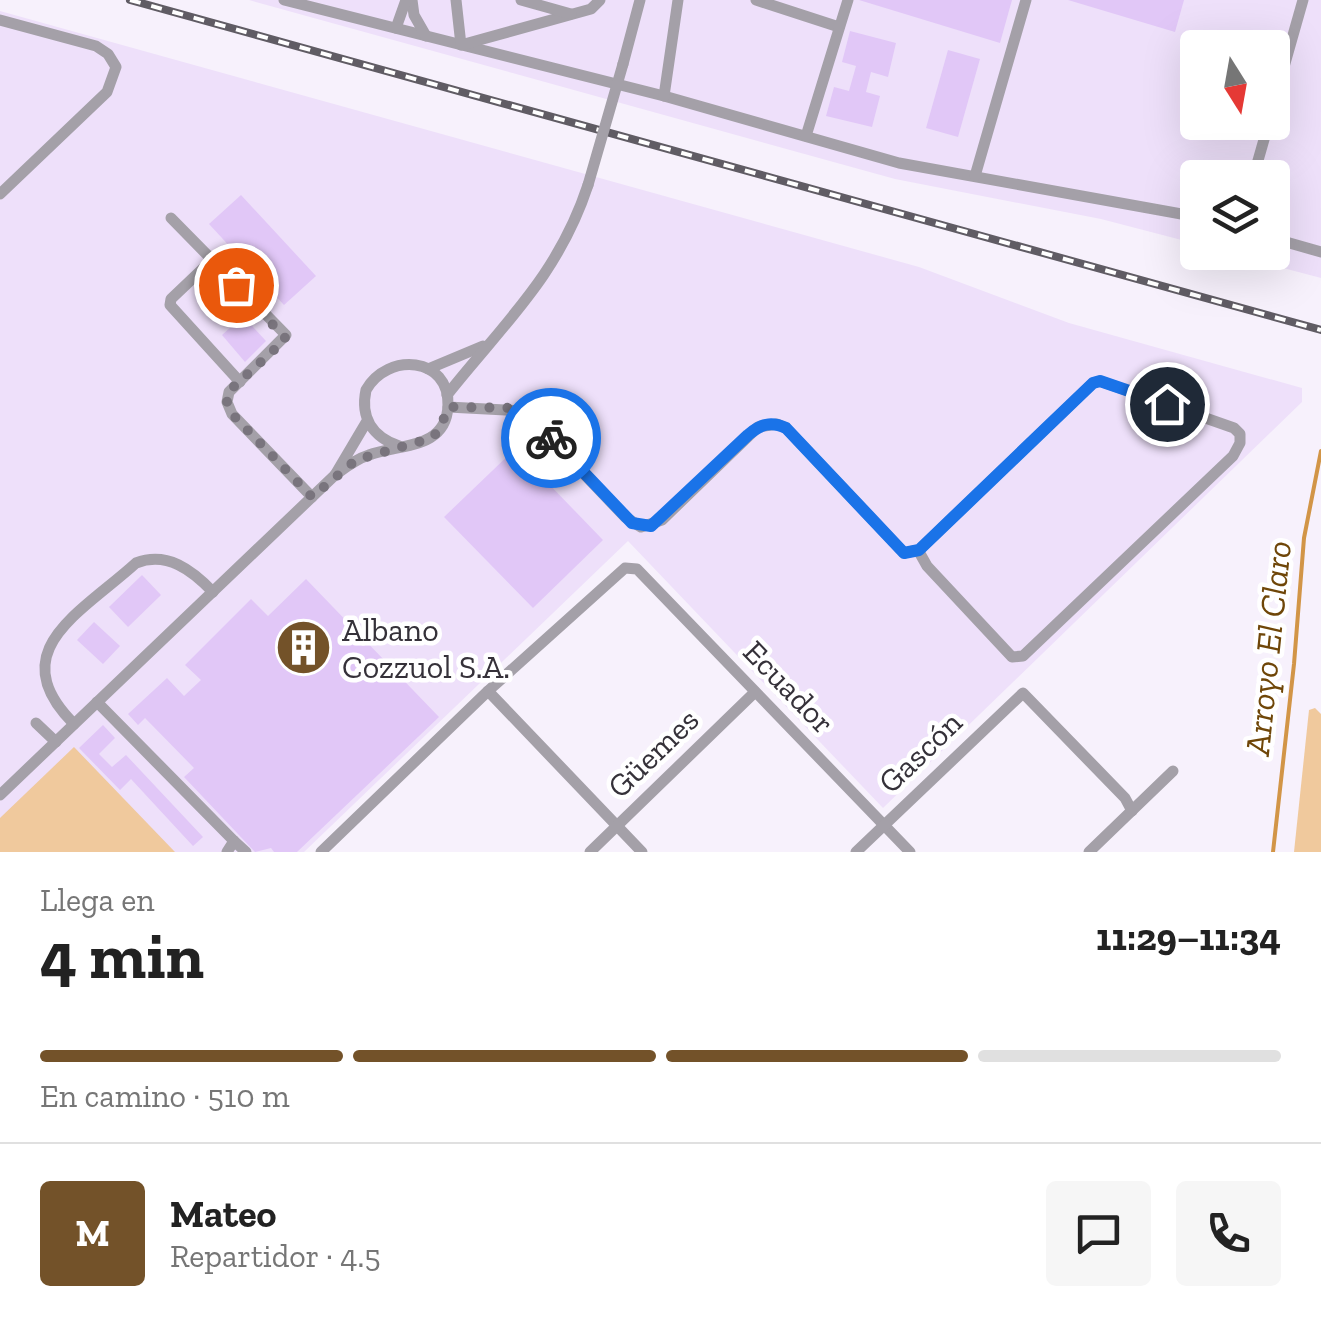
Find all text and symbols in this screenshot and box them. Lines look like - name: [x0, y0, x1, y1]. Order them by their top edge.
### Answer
- north arrow: [1180, 30, 1290, 140]
- map controls: [1180, 30, 1290, 270]
- button: layers: [1180, 160, 1290, 270]
- pin: [194, 243, 279, 328]
- icon: bag: [209, 258, 264, 313]
- pin: [1125, 362, 1210, 447]
- icon: home: [1140, 377, 1195, 432]
- courier: [501, 388, 601, 488]
- icon: bike: [524, 411, 579, 466]
- water label: Arroyo El Claro: [1236, 538, 1300, 759]
- place label: Albano Cozzuol S.A.: [342, 611, 510, 686]
- building icon: Albano Cozzuol S.A.: [273, 618, 333, 678]
- street label: Ecuador: [736, 633, 842, 741]
- street label: Güemes: [600, 700, 706, 806]
- street label: Gascón: [870, 703, 970, 801]
- text: Llega en: [40, 881, 155, 919]
- text: 11:29–11:34: [1096, 914, 1281, 960]
- text: 4 min: [40, 917, 204, 995]
- text: En camino · 510 m: [40, 1077, 290, 1115]
- button: chat: [1046, 1181, 1151, 1286]
- button: phone: [1176, 1181, 1281, 1286]
- text: Mateo: [170, 1191, 276, 1237]
- text: M: [75, 1210, 110, 1256]
- text: Repartidor · 4.5: [170, 1237, 381, 1275]

